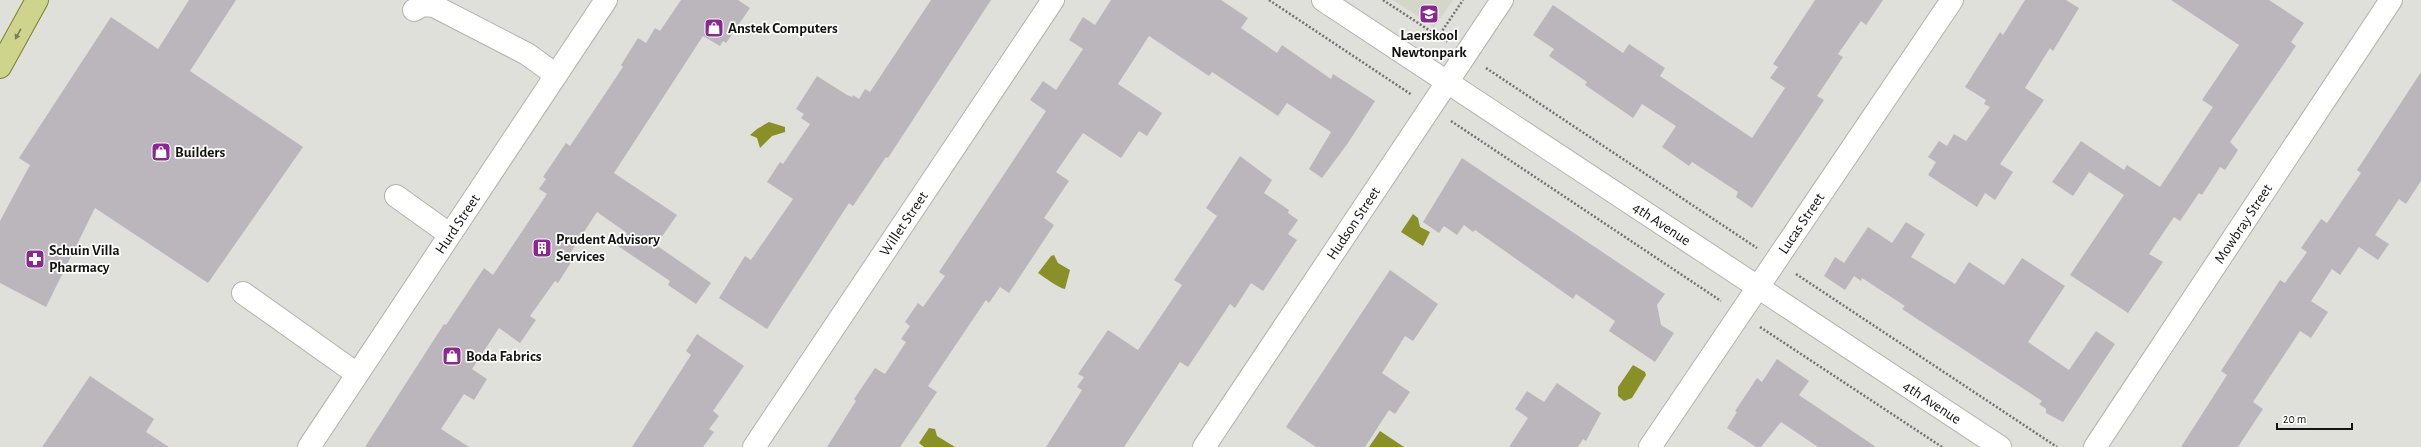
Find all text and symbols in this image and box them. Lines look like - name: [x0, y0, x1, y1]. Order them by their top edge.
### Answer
- school or university icon: Laerskool Newtonpark: [1418, 3, 1440, 25]
- shop icon: Anstek Computers: [703, 17, 725, 39]
- place label: Anstek Computers: [728, 21, 838, 36]
- one-way arrow: [15, 28, 22, 39]
- place label: Laerskool Newtonpark: [1391, 28, 1467, 60]
- shop icon: Builders: [150, 141, 172, 163]
- place label: Builders: [175, 145, 226, 160]
- street label: Mowbray Street: [2211, 181, 2275, 266]
- street label: Hudson Street: [1324, 184, 1383, 262]
- street label: Willet Street: [877, 188, 930, 258]
- street label: Lucas Street: [1775, 190, 1827, 256]
- street label: Hurd Street: [432, 191, 483, 256]
- street label: 4th Avenue: [1630, 199, 1694, 248]
- place label: Prudent Advisory Services: [556, 232, 660, 264]
- building icon: Prudent Advisory Services: [531, 237, 553, 259]
- place label: Schuin Villa Pharmacy: [49, 243, 120, 275]
- pharmacy icon: Schuin Villa Pharmacy: [24, 248, 46, 270]
- shop icon: Boda Fabrics: [441, 345, 463, 367]
- place label: Boda Fabrics: [466, 349, 542, 364]
- street label: 4th Avenue: [1900, 378, 1964, 427]
- scale bar: [2277, 405, 2352, 431]
- text: 20 m: [2283, 413, 2306, 425]

